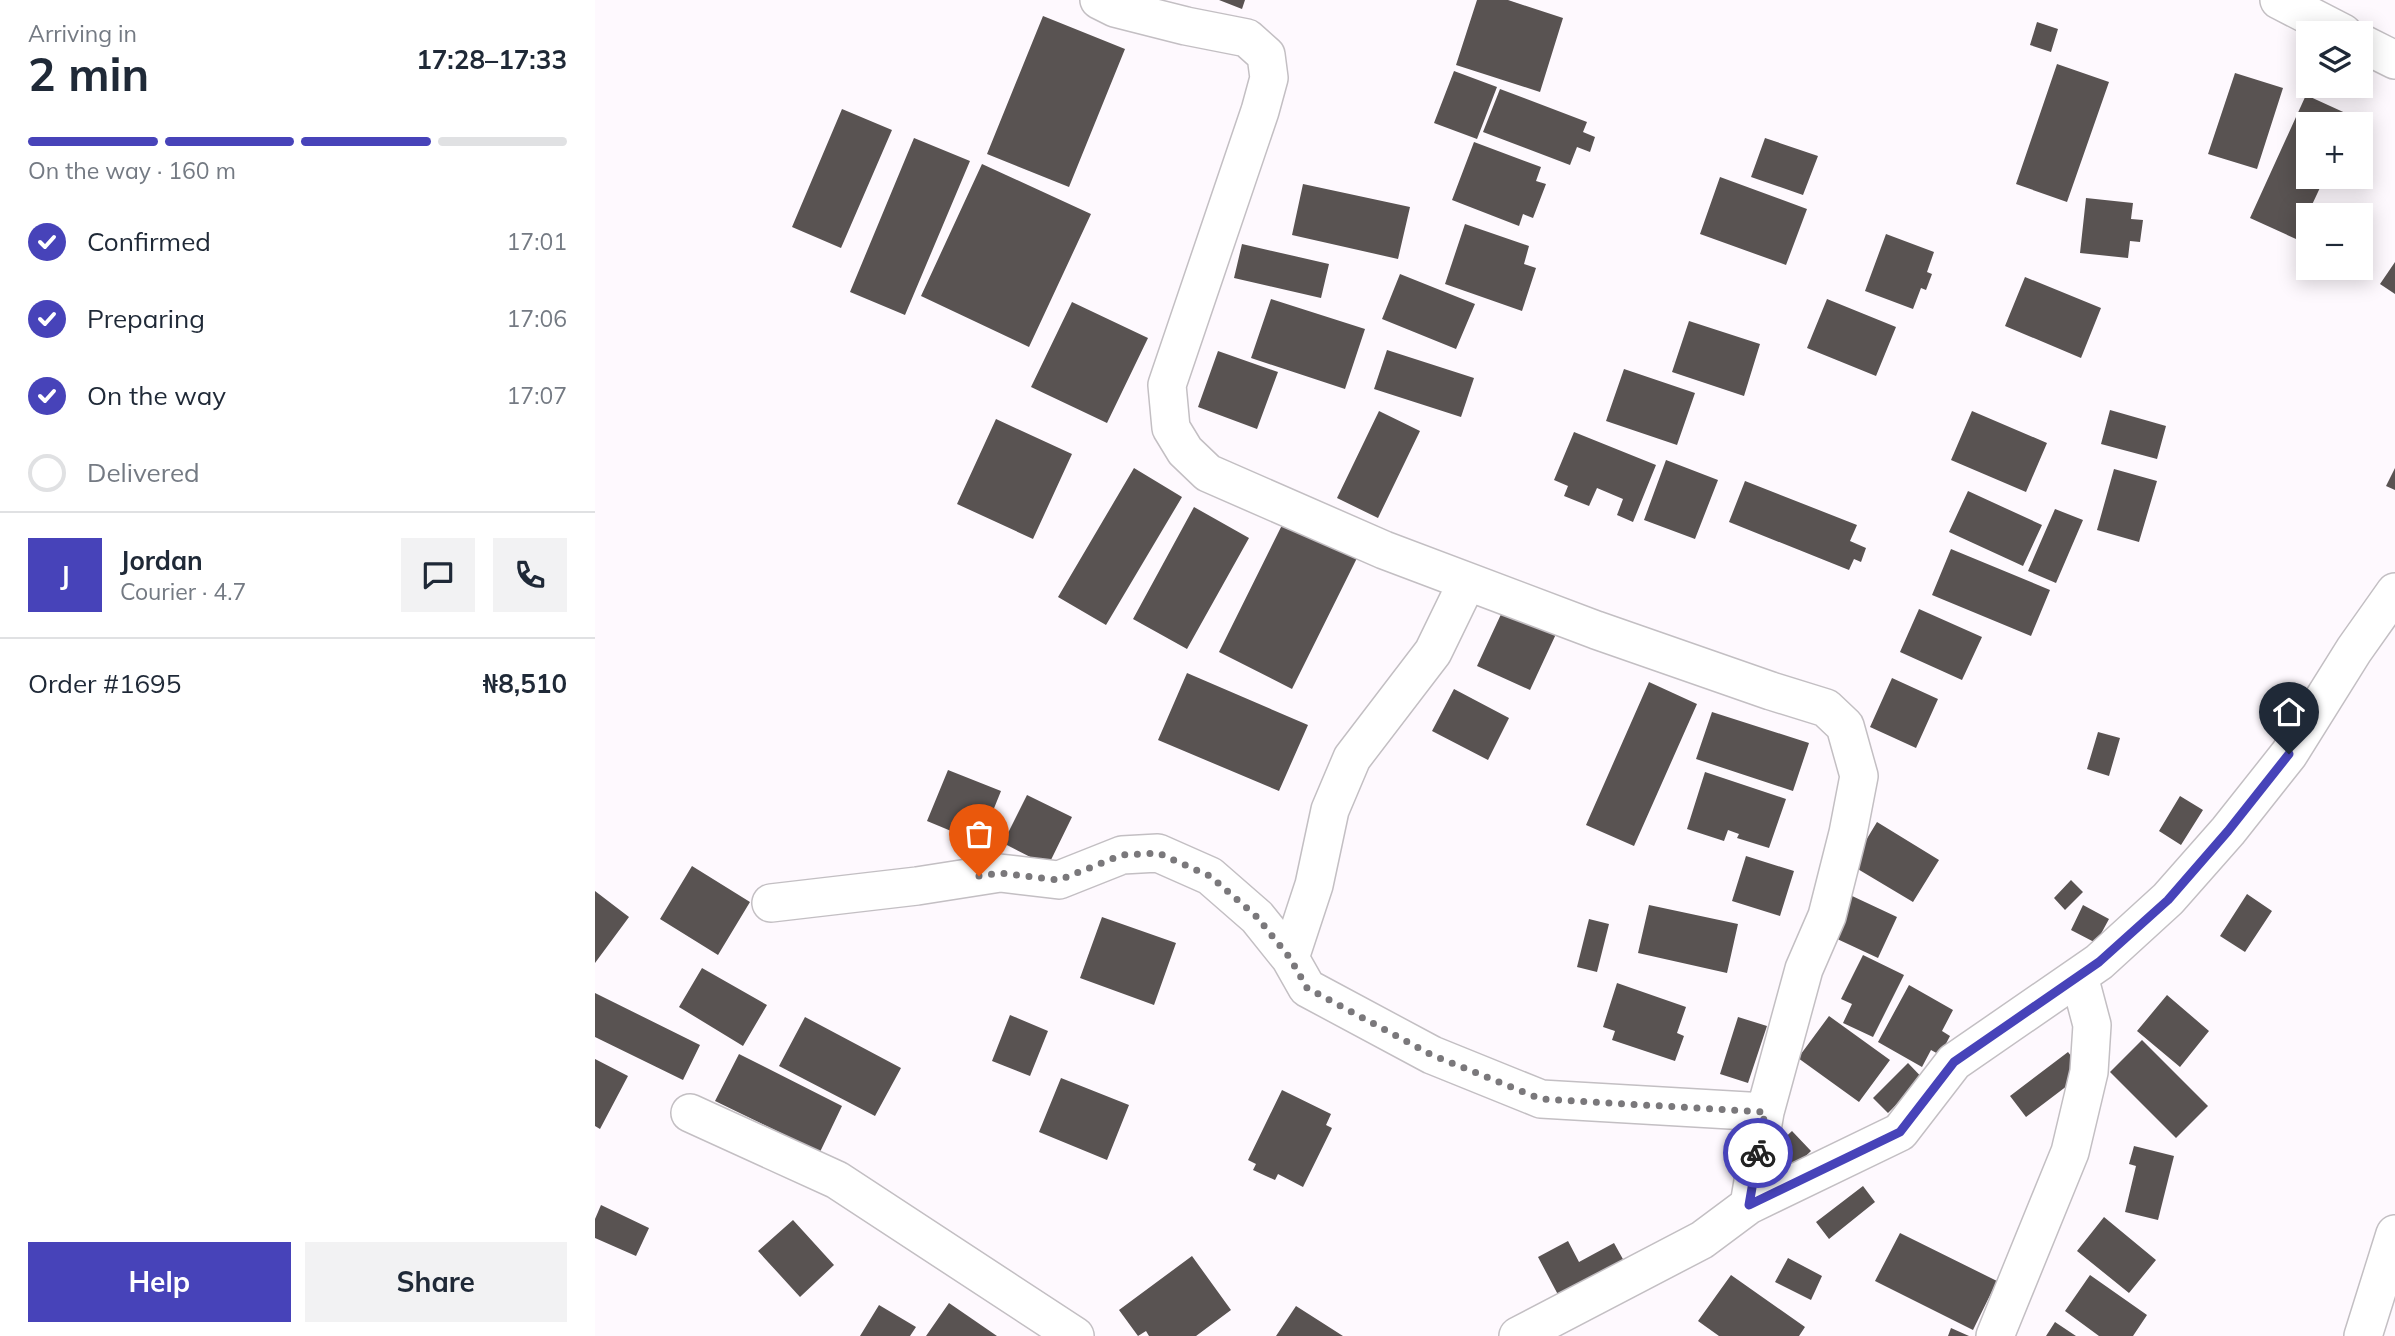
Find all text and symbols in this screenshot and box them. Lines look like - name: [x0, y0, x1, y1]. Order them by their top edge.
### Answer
- text: Arriving in: [28, 19, 137, 48]
- map controls: [2296, 21, 2373, 280]
- button: layers: [2296, 21, 2373, 98]
- text: 17:28–17:33: [416, 43, 567, 76]
- text: 2 min: [28, 45, 149, 103]
- button: +: [2296, 112, 2373, 189]
- text: On the way · 160 m: [28, 156, 236, 185]
- button: −: [2296, 203, 2373, 280]
- icon: check: [28, 223, 66, 261]
- text: Confirmed: [87, 225, 211, 258]
- text: 17:01: [507, 227, 567, 256]
- icon: check: [28, 300, 66, 338]
- text: Preparing: [87, 302, 205, 335]
- text: 17:06: [507, 304, 567, 333]
- icon: check: [28, 377, 66, 415]
- text: On the way: [87, 379, 226, 412]
- text: 17:07: [507, 381, 567, 410]
- text: Delivered: [87, 456, 200, 489]
- button: chat: [401, 538, 475, 612]
- button: phone: [493, 538, 567, 612]
- text: Jordan: [120, 544, 203, 577]
- text: J: [60, 559, 70, 592]
- text: Courier · 4.7: [120, 577, 246, 606]
- text: Order #1695: [28, 667, 181, 700]
- text: ₦8,510: [483, 667, 567, 700]
- pin: [2259, 682, 2319, 754]
- icon: home: [2270, 693, 2308, 731]
- pin: [949, 804, 1009, 876]
- icon: bag: [960, 815, 998, 853]
- courier: [1723, 1118, 1793, 1188]
- icon: bike: [1739, 1134, 1777, 1172]
- button: Help: [28, 1242, 291, 1322]
- button: Share: [305, 1242, 567, 1322]

